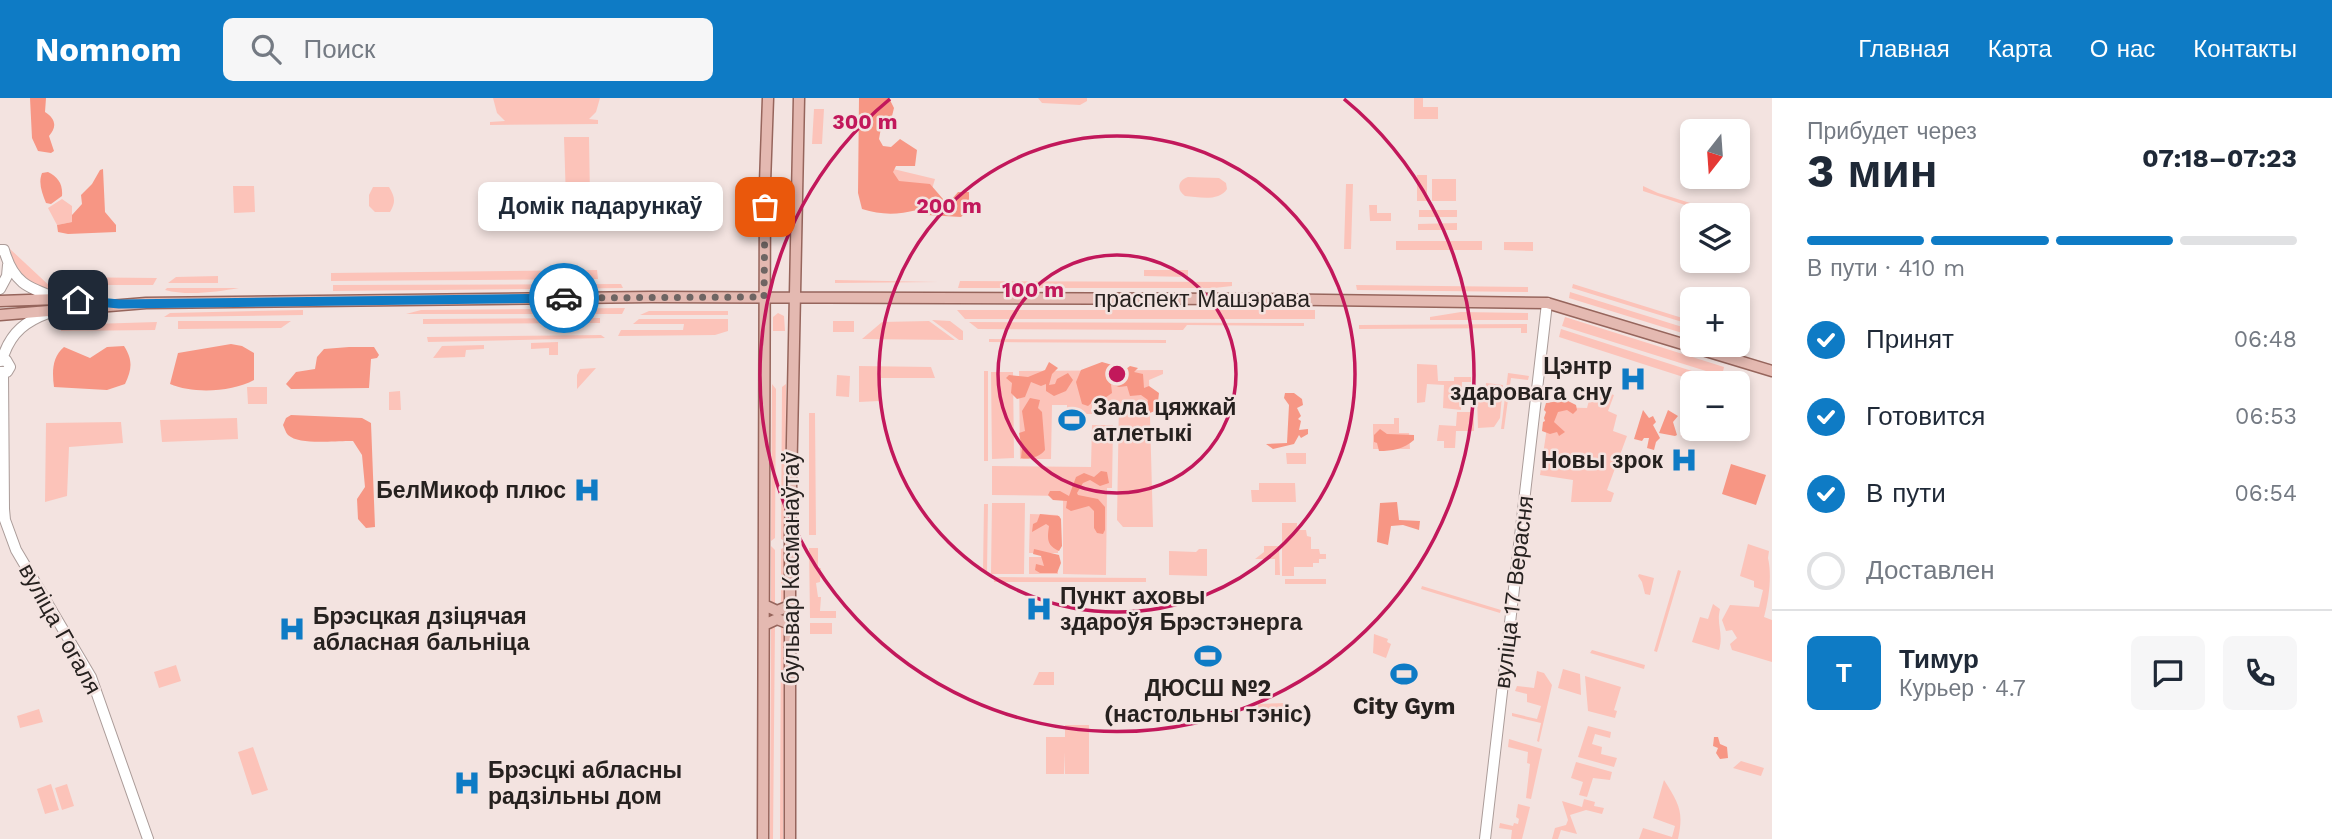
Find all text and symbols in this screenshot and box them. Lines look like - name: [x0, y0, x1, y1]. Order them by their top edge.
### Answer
- search box: [223, 18, 713, 81]
- text: Nomnom: [35, 30, 181, 69]
- icon: search: [247, 30, 285, 68]
- text: Поиск: [303, 34, 376, 64]
- text: Главная: [1858, 35, 1950, 63]
- text: Карта: [1988, 35, 2052, 63]
- text: О нас: [2090, 35, 2155, 63]
- text: Контакты: [2193, 35, 2297, 63]
- text: 300 m: [832, 109, 898, 134]
- text: Прибудет через: [1807, 118, 1977, 145]
- north arrow: [1680, 119, 1750, 189]
- map controls: [1680, 119, 1750, 441]
- text: 07:18–07:23: [2142, 143, 2297, 173]
- text: 3 мин: [1807, 144, 1938, 198]
- pin: [735, 177, 795, 237]
- callout: Домік падарункаў: [478, 182, 723, 232]
- icon: bag: [746, 188, 784, 226]
- text: Домік падарункаў: [499, 193, 702, 220]
- text: 200 m: [916, 193, 982, 218]
- button: layers: [1680, 203, 1750, 273]
- text: В пути · 410 m: [1807, 255, 1965, 282]
- courier: [529, 263, 599, 333]
- pin: [48, 270, 108, 330]
- text: 100 m: [1002, 277, 1064, 302]
- icon: car: [545, 279, 583, 317]
- icon: home: [59, 281, 97, 319]
- street label: праспект Машэрава: [1094, 286, 1310, 313]
- button: +: [1680, 287, 1750, 357]
- icon: check: [1807, 321, 1845, 359]
- text: Принят: [1866, 324, 1954, 354]
- text: 06:48: [2234, 326, 2297, 353]
- place label: Цэнтр здаровага сну: [1450, 353, 1612, 406]
- centre of rings: [1105, 362, 1129, 386]
- hospital icon: Цэнтр здаровага сну: [1618, 364, 1648, 394]
- button: −: [1680, 371, 1750, 441]
- place label: Зала цяжкай атлетыкі: [1093, 394, 1237, 447]
- icon: check: [1807, 398, 1845, 436]
- text: Готовится: [1866, 401, 1985, 431]
- text: 06:53: [2235, 403, 2297, 430]
- sports icon: Зала цяжкай атлетыкі: [1057, 405, 1087, 435]
- hospital icon: Новы зрок: [1669, 445, 1699, 475]
- place label: Новы зрок: [1541, 447, 1663, 474]
- street label: бульвар Касманаўтаў: [778, 451, 805, 684]
- hospital icon: БелМикоф плюс: [572, 475, 602, 505]
- icon: check: [1807, 475, 1845, 513]
- place label: БелМикоф плюс: [376, 477, 566, 504]
- text: В пути: [1866, 478, 1946, 508]
- text: 06:54: [2234, 480, 2297, 507]
- street label: вуліца 17 Верасня: [1489, 494, 1539, 690]
- text: Доставлен: [1866, 555, 1995, 585]
- street label: вуліца Гогаля: [13, 559, 107, 699]
- place label: Пункт аховы здароўя Брэстэнерга: [1060, 583, 1302, 636]
- hospital icon: Пункт аховы здароўя Брэстэнерга: [1024, 594, 1054, 624]
- place label: Брэсцкая дзіцячая абласная бальніца: [313, 603, 530, 656]
- hospital icon: Брэсцкая дзіцячая абласная бальніца: [277, 614, 307, 644]
- button: chat: [2131, 636, 2205, 710]
- button: phone: [2223, 636, 2297, 710]
- sports icon: ДЮСШ №2 (настольны тэніс): [1193, 641, 1223, 671]
- text: Тимур: [1899, 644, 1979, 674]
- text: Т: [1836, 658, 1852, 688]
- sports icon: City Gym: [1389, 659, 1419, 689]
- place label: ДЮСШ №2 (настольны тэніс): [1104, 675, 1312, 728]
- text: Курьер · 4.7: [1899, 675, 2026, 702]
- place label: City Gym: [1353, 693, 1455, 720]
- place label: Брэсцкі абласны радзільны дом: [488, 757, 682, 810]
- hospital icon: Брэсцкі абласны радзільны дом: [452, 768, 482, 798]

